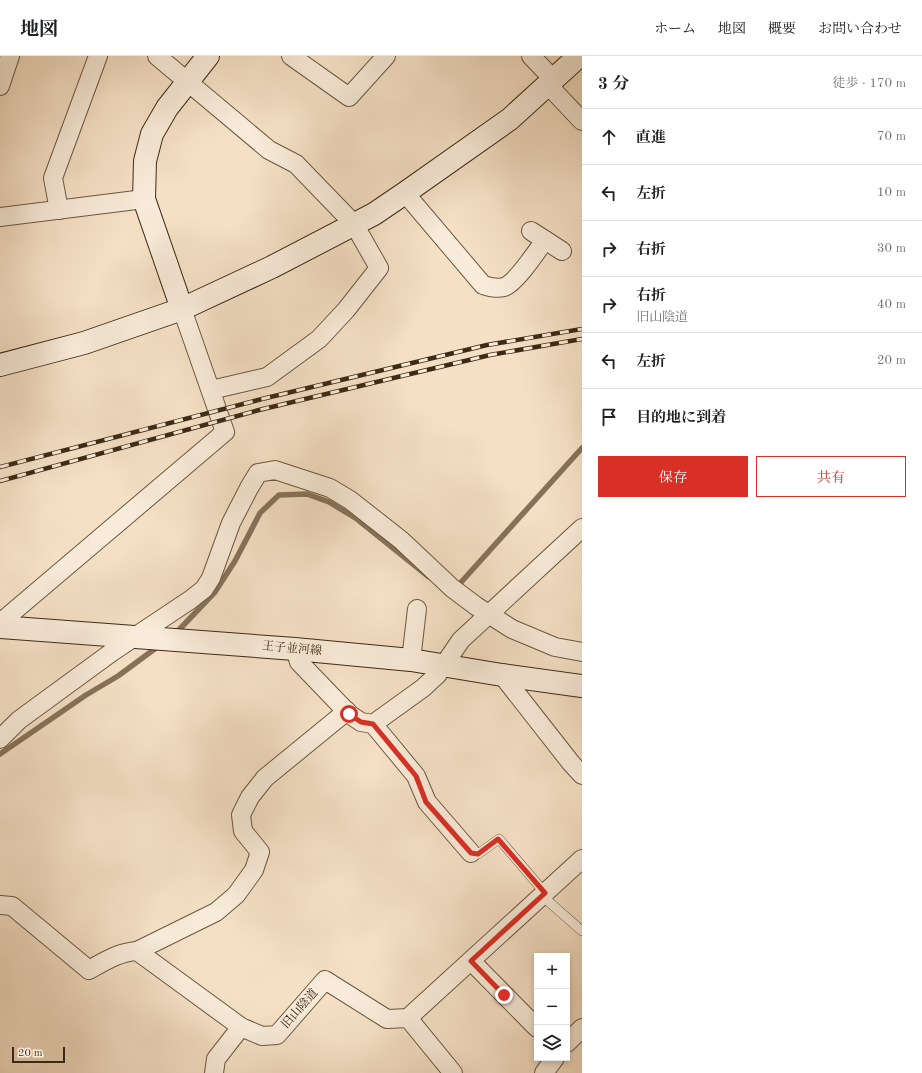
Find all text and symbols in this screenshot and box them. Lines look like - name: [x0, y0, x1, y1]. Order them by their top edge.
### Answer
- text: 地図: [20, 21, 58, 40]
- text: ホーム: [654, 22, 696, 36]
- text: 地図: [718, 22, 746, 36]
- text: 概要: [768, 22, 796, 36]
- text: お問い合わせ: [818, 22, 902, 36]
- text: 3 分: [598, 76, 630, 93]
- text: 徒歩 · 170 m: [832, 77, 906, 90]
- icon: ahead: [598, 126, 620, 148]
- text: 70 m: [877, 130, 906, 143]
- text: 直進: [636, 131, 666, 146]
- icon: left: [598, 182, 620, 204]
- text: 10 m: [877, 186, 906, 199]
- text: 左折: [636, 187, 666, 202]
- icon: right: [598, 238, 620, 260]
- text: 30 m: [877, 242, 906, 255]
- text: 右折: [636, 243, 666, 258]
- text: 右折: [636, 289, 666, 304]
- icon: right: [598, 294, 620, 316]
- text: 40 m: [877, 298, 906, 311]
- text: 旧山陰道: [636, 311, 688, 324]
- icon: left: [598, 350, 620, 372]
- text: 20 m: [877, 354, 906, 367]
- text: 左折: [636, 355, 666, 370]
- icon: arrive: [598, 406, 620, 428]
- text: 目的地に到着: [636, 411, 726, 426]
- button: 保存: [598, 456, 748, 497]
- button: 共有: [756, 456, 906, 497]
- street label: 王子並河線: [262, 638, 323, 658]
- route start: [340, 705, 358, 723]
- map controls: [534, 953, 570, 1061]
- button: +: [534, 953, 570, 989]
- street label: 旧山陰道: [278, 986, 320, 1031]
- route end: [495, 986, 513, 1004]
- button: −: [534, 989, 570, 1025]
- button: layers: [534, 1025, 570, 1061]
- scale bar: [12, 1045, 65, 1064]
- text: 20 m: [18, 1048, 43, 1059]

